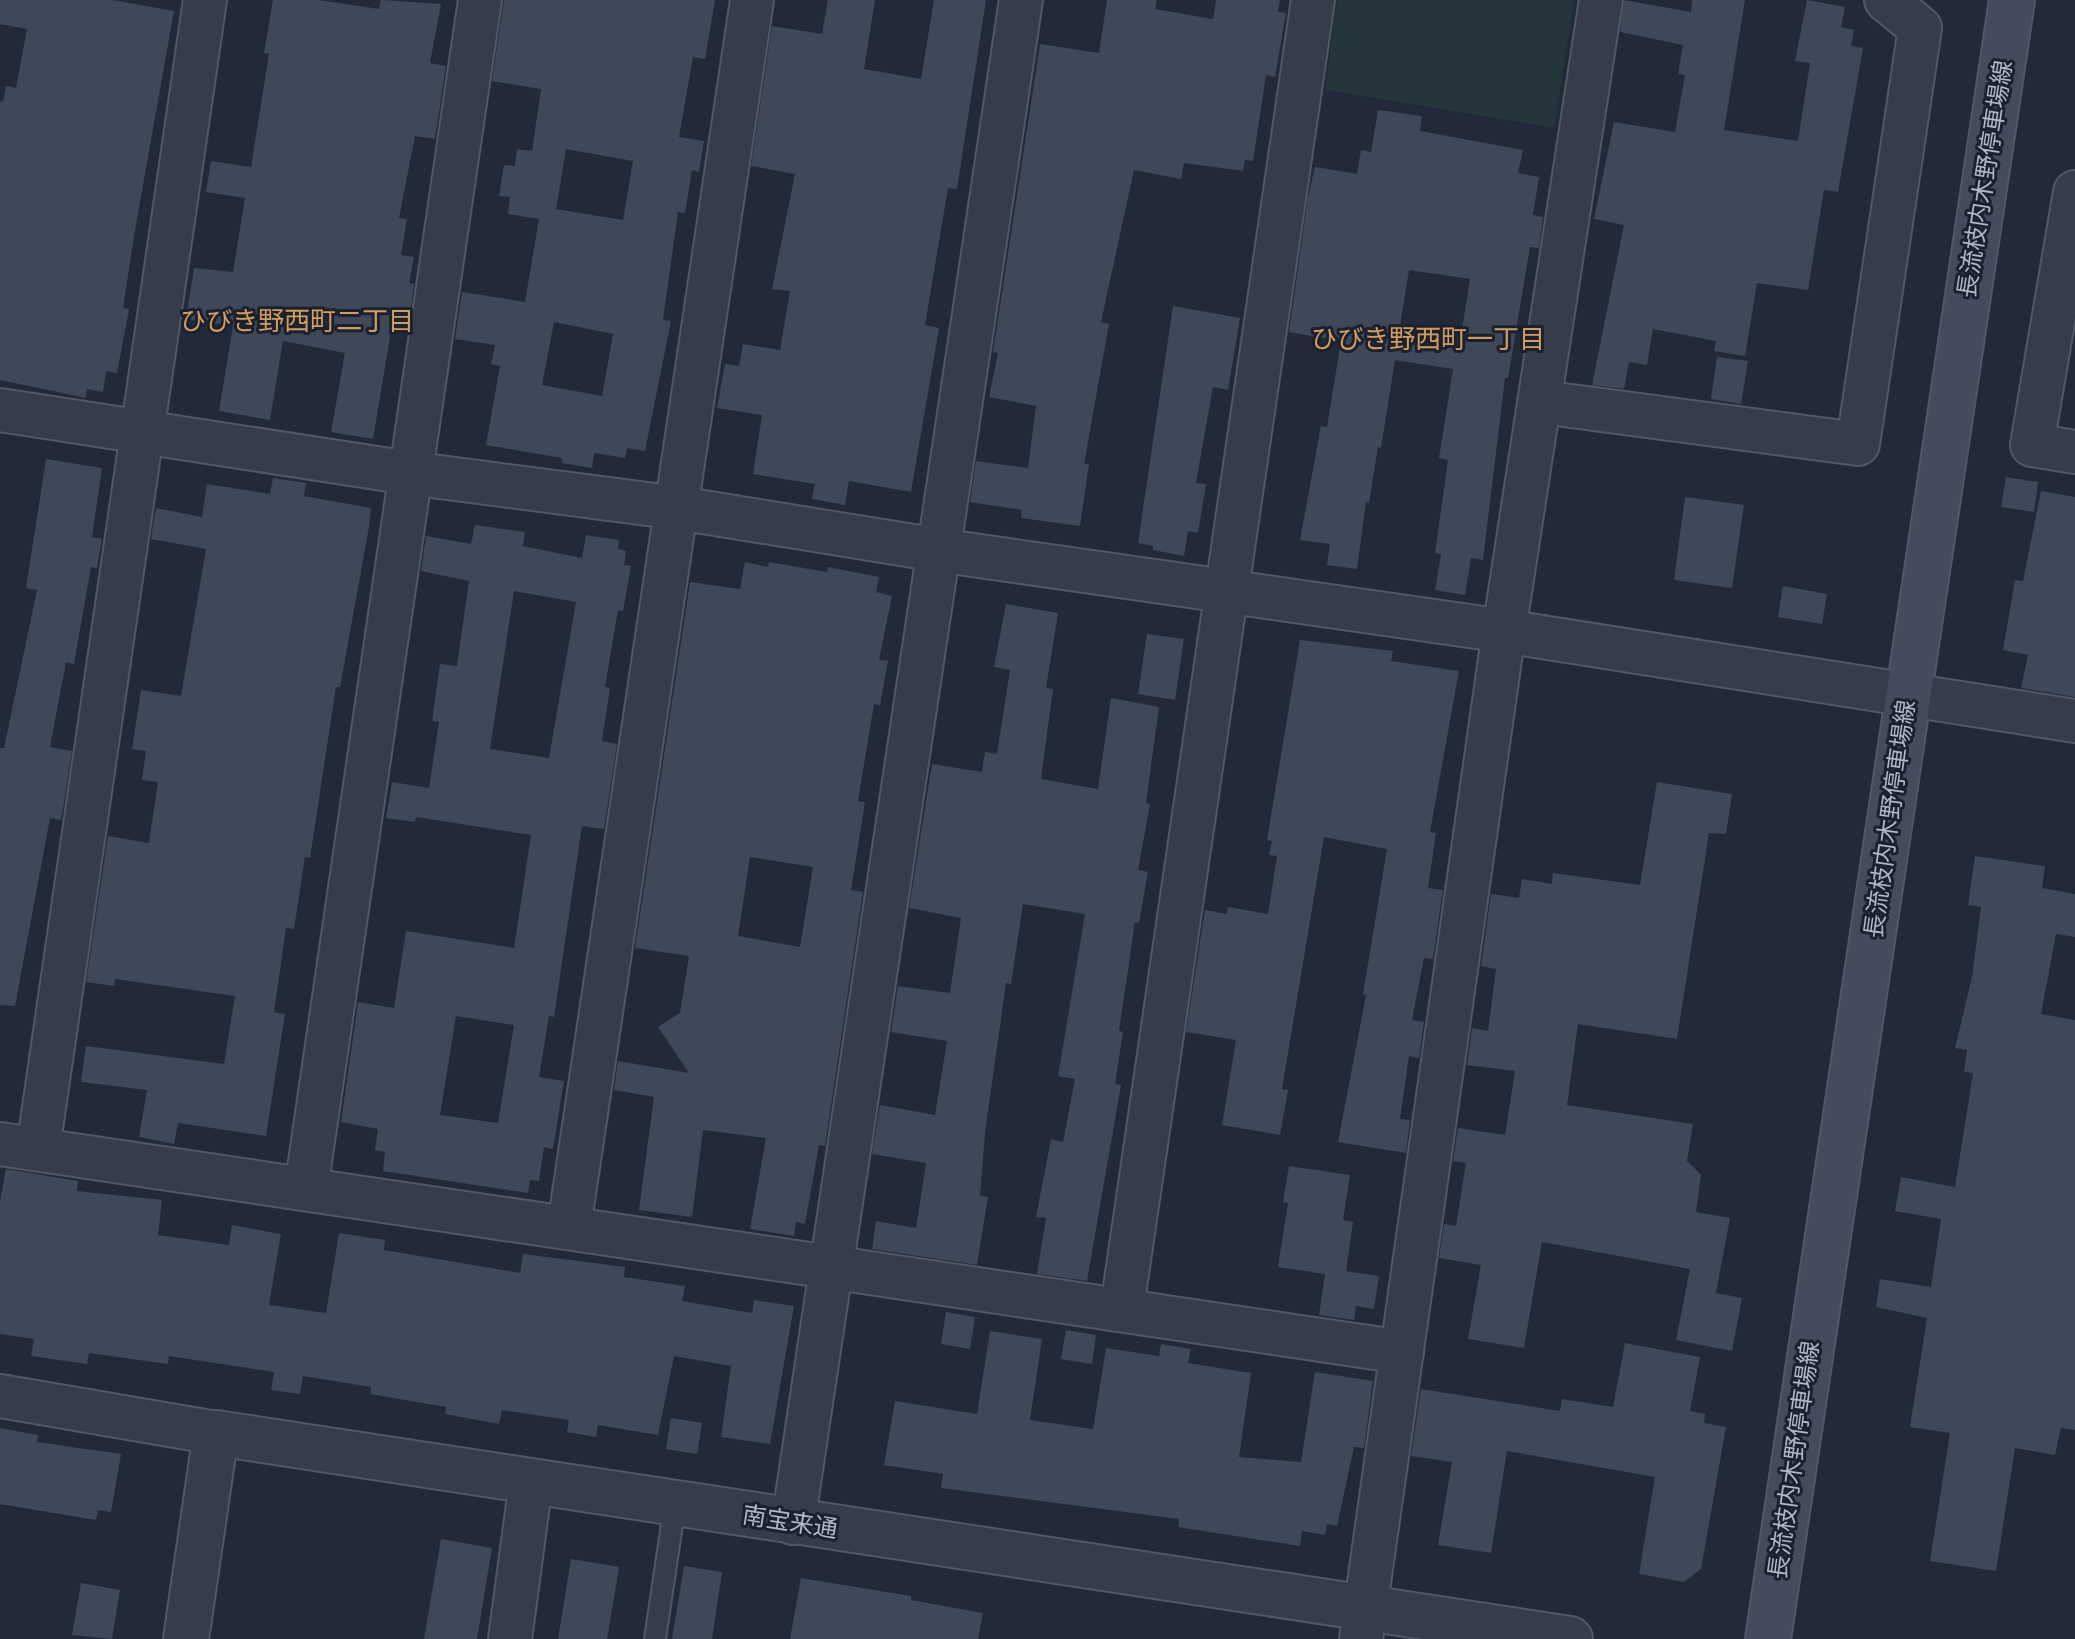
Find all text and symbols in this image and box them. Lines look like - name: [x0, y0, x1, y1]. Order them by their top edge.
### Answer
- street label: 長流枝内木野停車場線: [1952, 58, 2018, 300]
- district label: ひびき野西町二丁目: [180, 306, 414, 337]
- district label: ひびき野西町一丁目: [1311, 324, 1545, 355]
- street label: 長流枝内木野停車場線: [1859, 698, 1921, 940]
- street label: 長流枝内木野停車場線: [1763, 1339, 1825, 1581]
- street label: 南宝来通: [740, 1501, 840, 1543]

